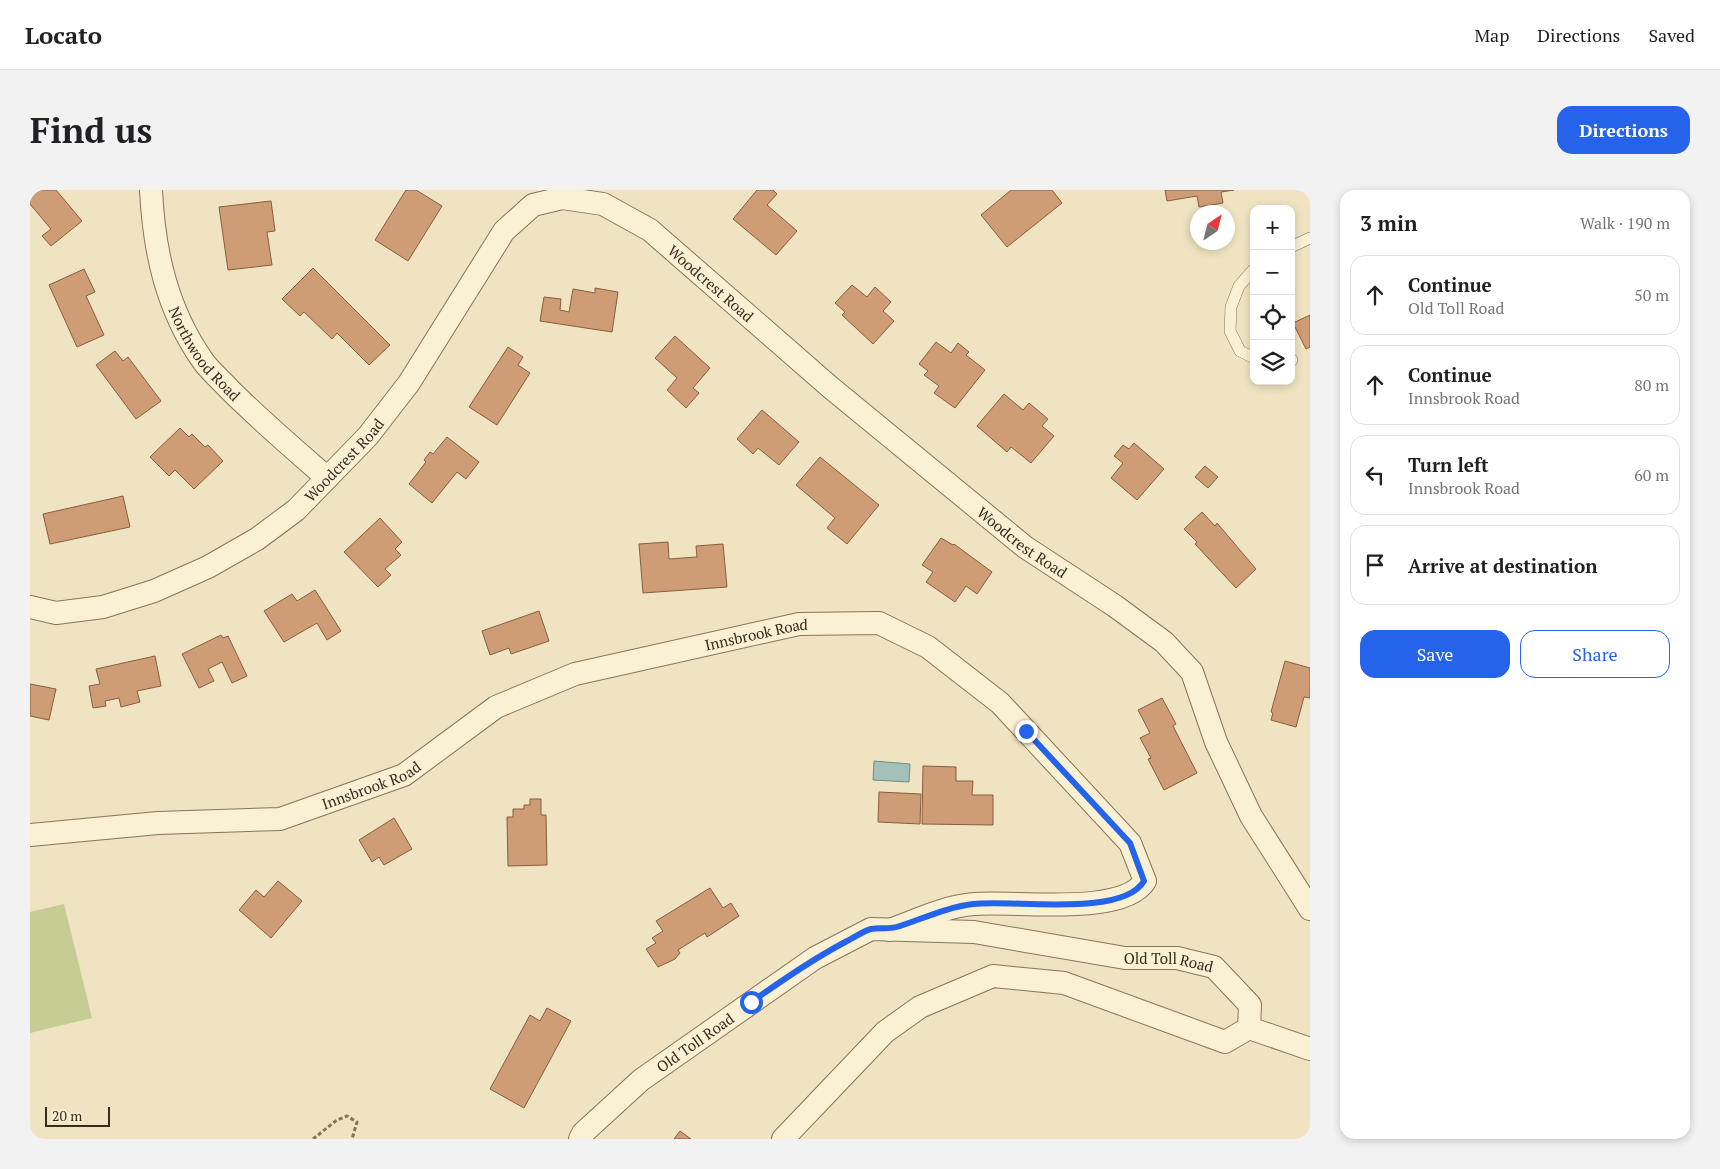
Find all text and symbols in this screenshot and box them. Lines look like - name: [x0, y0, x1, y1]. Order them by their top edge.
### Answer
- text: Locato: [25, 19, 102, 51]
- text: Map: [1474, 23, 1509, 47]
- text: Directions: [1537, 23, 1620, 47]
- text: Saved: [1648, 23, 1695, 47]
- button: Directions: [1557, 106, 1690, 154]
- text: Find us: [30, 107, 152, 153]
- north arrow: [1190, 205, 1235, 250]
- map controls: [1250, 205, 1295, 385]
- button: +: [1250, 205, 1295, 250]
- text: 3 min: [1360, 209, 1417, 237]
- text: Walk · 190 m: [1580, 212, 1670, 234]
- street label: Woodcrest Road: [664, 240, 758, 326]
- button: −: [1250, 250, 1295, 295]
- text: Continue: [1408, 272, 1492, 297]
- icon: ahead: [1361, 281, 1389, 309]
- text: 50 m: [1634, 284, 1669, 306]
- button: locate: [1250, 295, 1295, 340]
- text: Old Toll Road: [1408, 297, 1504, 319]
- street label: Northwood Road: [165, 303, 245, 405]
- button: layers: [1250, 340, 1295, 385]
- text: Continue: [1408, 362, 1492, 387]
- icon: ahead: [1361, 371, 1389, 399]
- text: 80 m: [1634, 374, 1669, 396]
- text: Innsbrook Road: [1408, 387, 1520, 409]
- street label: Woodcrest Road: [300, 414, 388, 506]
- text: Turn left: [1408, 452, 1489, 477]
- icon: left: [1361, 461, 1389, 489]
- text: 60 m: [1634, 464, 1669, 486]
- text: Innsbrook Road: [1408, 477, 1520, 499]
- street label: Woodcrest Road: [973, 502, 1071, 582]
- icon: arrive: [1361, 551, 1389, 579]
- text: Arrive at destination: [1408, 553, 1597, 578]
- street label: Innsbrook Road: [703, 614, 808, 655]
- button: Save: [1360, 630, 1510, 678]
- button: Share: [1520, 630, 1670, 678]
- route end: [1015, 720, 1038, 743]
- street label: Innsbrook Road: [319, 756, 425, 813]
- street label: Old Toll Road: [1124, 948, 1215, 976]
- route start: [740, 991, 763, 1014]
- street label: Old Toll Road: [652, 1008, 738, 1076]
- scale bar: [45, 1104, 110, 1127]
- text: 20 m: [52, 1106, 82, 1125]

